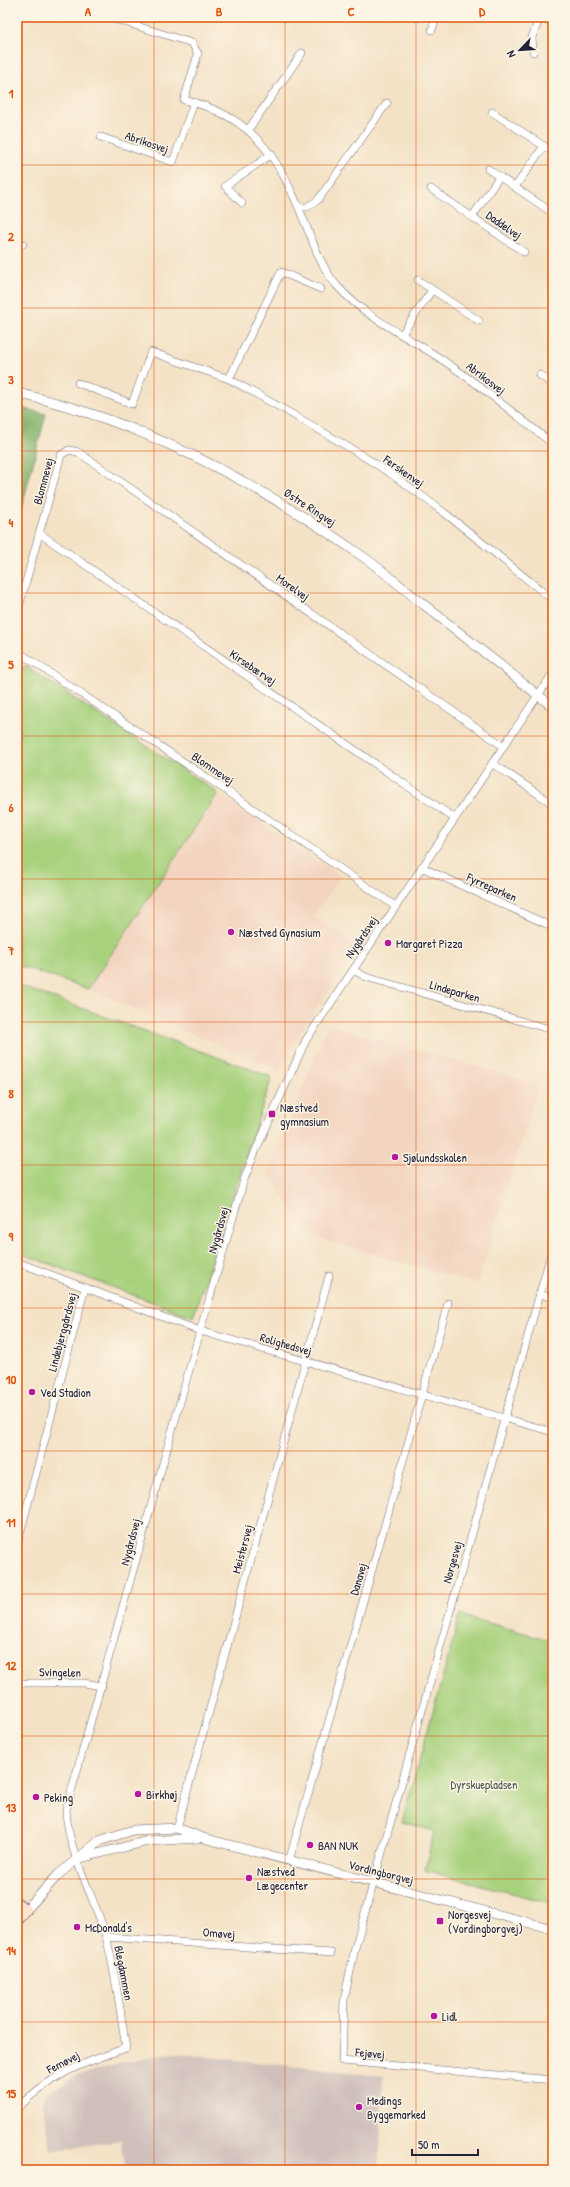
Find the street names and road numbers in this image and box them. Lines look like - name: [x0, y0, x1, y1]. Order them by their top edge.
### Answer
- street label: Abrikosvej: [123, 127, 171, 157]
- street label: Daddelvej: [483, 207, 525, 244]
- street label: Abrikosvej: [463, 358, 509, 398]
- street label: Ferskenvej: [379, 450, 428, 491]
- street label: Blommevej: [29, 456, 57, 506]
- street label: Østre Ringvej: [281, 484, 340, 530]
- street label: Morelvej: [273, 569, 313, 605]
- street label: Kirsebærvej: [226, 645, 280, 689]
- street label: Blommevej: [189, 748, 238, 788]
- street label: Fyrreparken: [463, 868, 520, 906]
- street label: Nygårdsvej: [341, 912, 382, 962]
- street label: Lindeparken: [428, 976, 482, 1006]
- street label: Nygårdsvej: [203, 1205, 233, 1255]
- street label: Lindebjerggårdsvej: [43, 1291, 81, 1373]
- street label: Rolighedsvej: [258, 1329, 314, 1360]
- street label: Nygårdsvej: [116, 1517, 144, 1567]
- street label: Meistersvej: [227, 1523, 257, 1575]
- street label: Norgesvej: [438, 1539, 466, 1585]
- street label: Danavej: [345, 1561, 371, 1597]
- street label: Svingelen: [39, 1663, 81, 1681]
- street label: Vordingborgvej: [347, 1856, 415, 1888]
- street label: Omøvej: [202, 1923, 236, 1943]
- street label: Blegdammen: [110, 1944, 138, 2002]
- street label: Fejøvej: [354, 2043, 386, 2063]
- street label: Femøvej: [43, 2046, 83, 2078]

